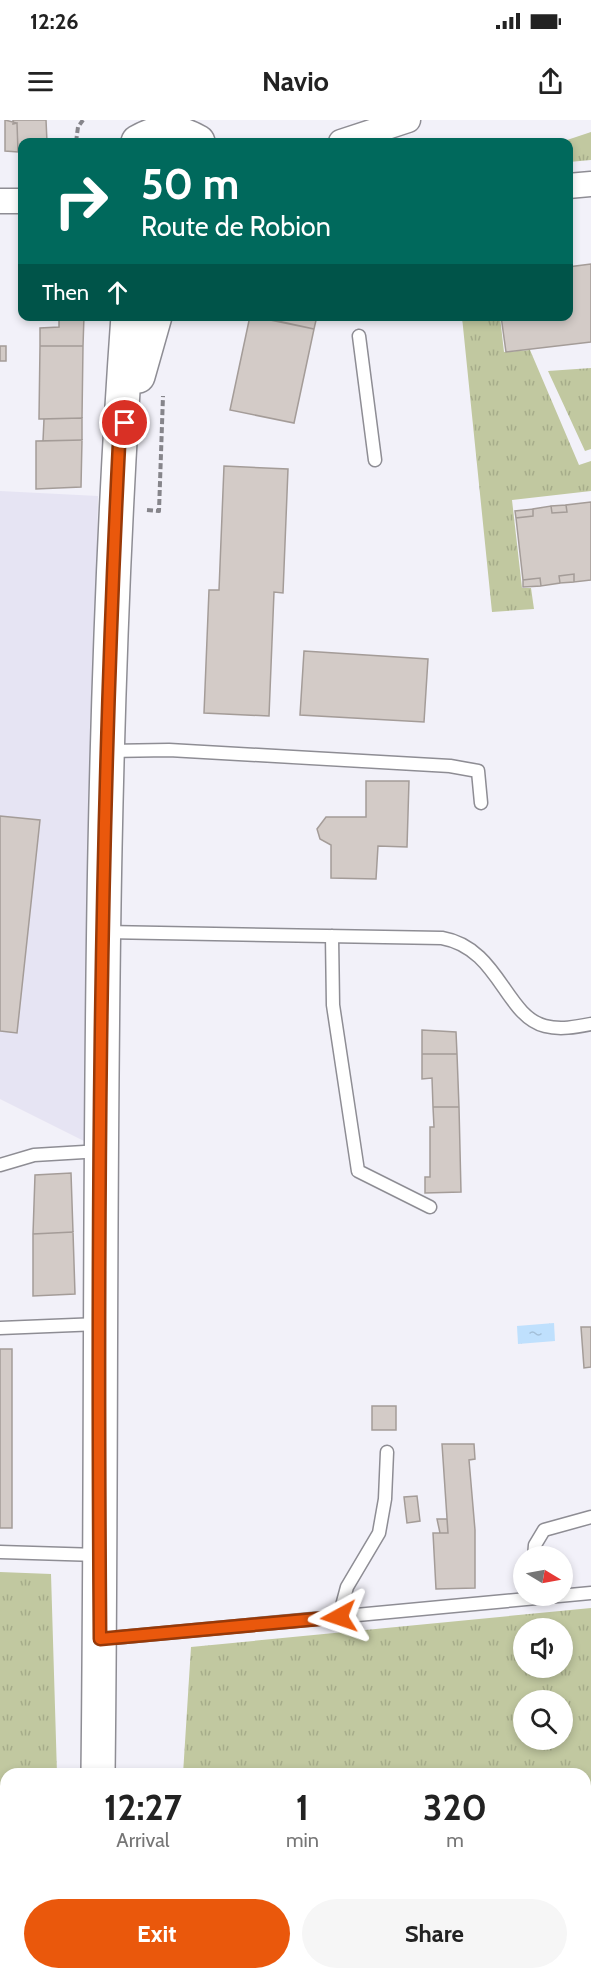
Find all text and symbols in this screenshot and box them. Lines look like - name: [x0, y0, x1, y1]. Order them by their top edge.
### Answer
- text: 12:26: [30, 8, 79, 35]
- icon: menu: [24, 65, 57, 98]
- text: Navio: [262, 65, 329, 98]
- icon: share: [534, 65, 567, 98]
- text: 50 m: [141, 158, 239, 210]
- icon: right: [42, 162, 120, 240]
- text: Route de Robion: [141, 210, 331, 243]
- icon: ahead: [101, 276, 134, 309]
- text: Then: [42, 279, 89, 306]
- pin: [99, 397, 150, 448]
- icon: arrive: [108, 406, 141, 439]
- north arrow: [513, 1546, 573, 1606]
- map controls: [513, 1546, 573, 1750]
- position arrow: [307, 1585, 371, 1649]
- button: sound: [513, 1618, 573, 1678]
- button: search: [513, 1690, 573, 1750]
- text: 12:27: [104, 1785, 182, 1829]
- text: 1: [296, 1785, 309, 1829]
- text: 320: [423, 1785, 487, 1829]
- text: Arrival: [116, 1828, 170, 1852]
- text: min: [286, 1828, 319, 1852]
- text: m: [446, 1828, 464, 1852]
- button: Exit: [24, 1899, 290, 1968]
- button: Share: [302, 1899, 567, 1968]

